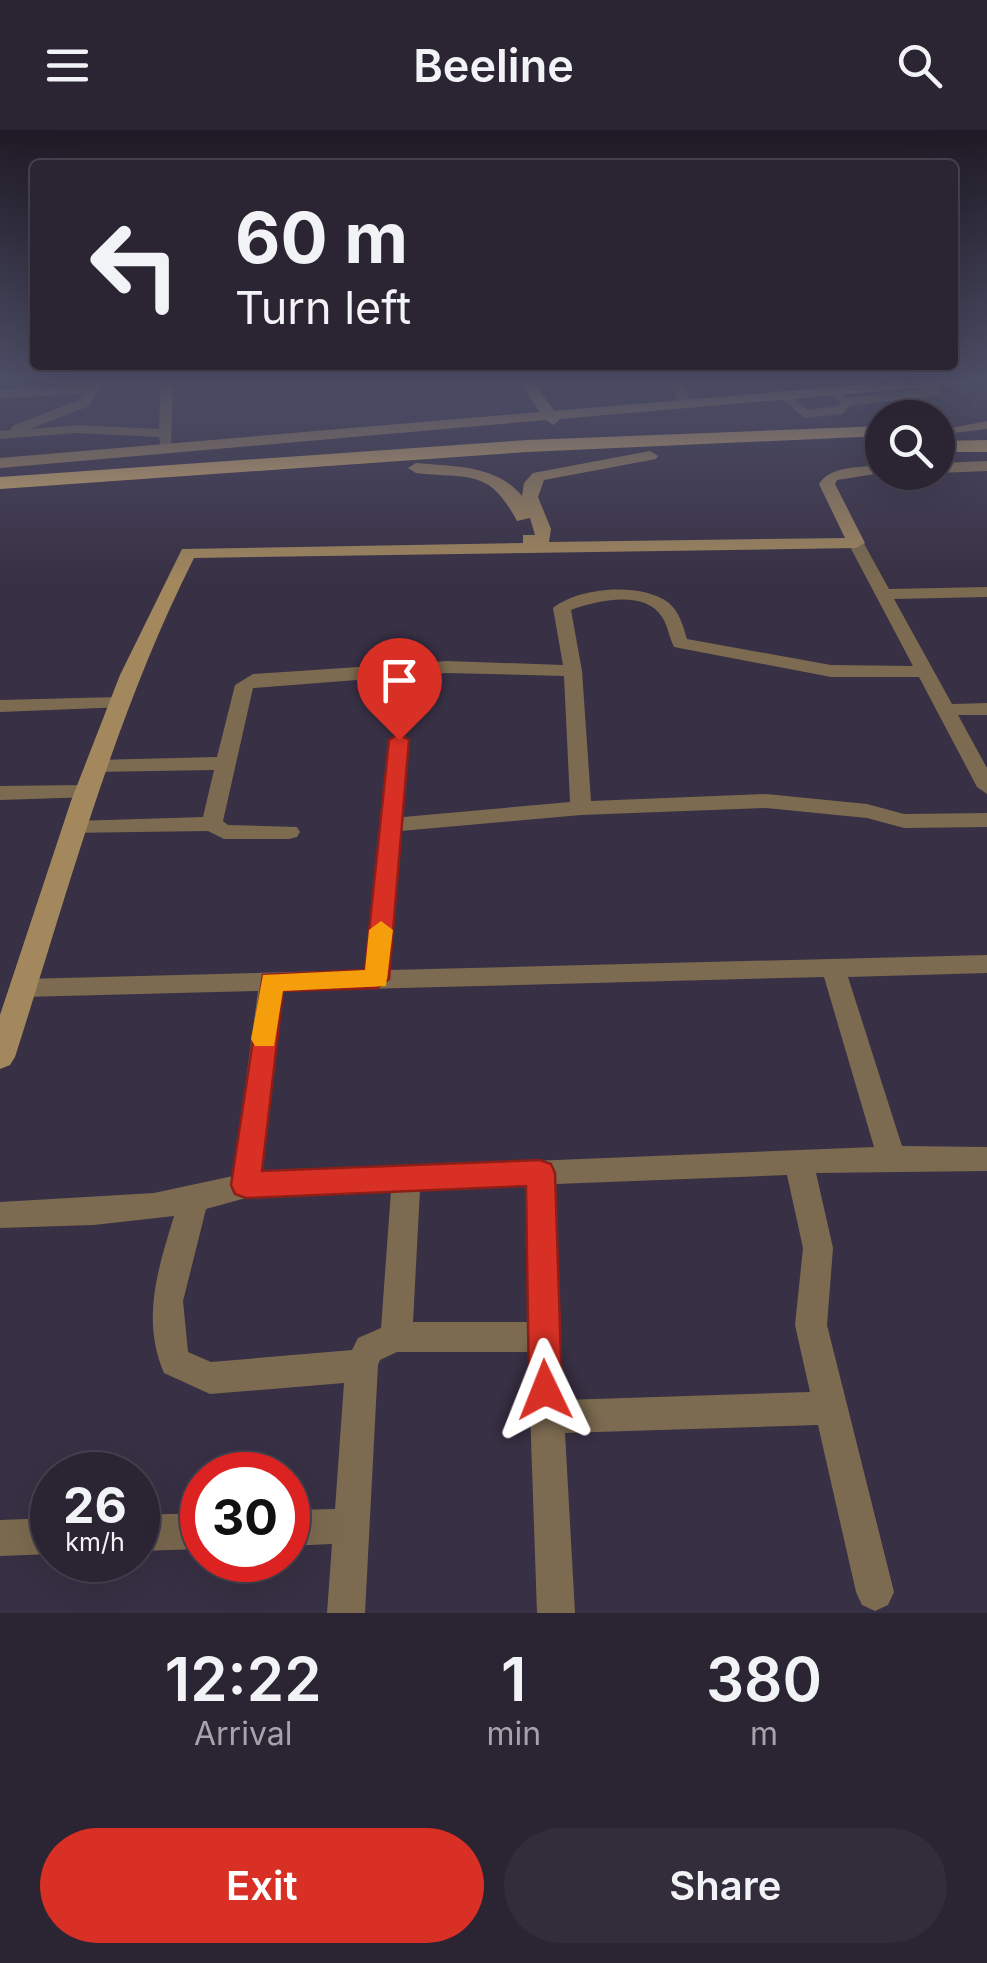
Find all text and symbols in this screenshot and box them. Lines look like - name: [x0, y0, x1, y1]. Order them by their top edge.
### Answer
- icon: menu: [40, 38, 95, 93]
- text: Beeline: [413, 38, 574, 93]
- icon: search: [892, 38, 947, 93]
- text: 60 m: [235, 195, 408, 280]
- icon: left: [70, 200, 200, 330]
- text: Turn left: [235, 280, 411, 335]
- map controls: [865, 400, 955, 490]
- button: search: [865, 400, 955, 490]
- pin: [357, 638, 442, 741]
- icon: arrive: [372, 653, 427, 708]
- position arrow: [493, 1338, 597, 1442]
- speed limit sign: 30: [180, 1452, 310, 1582]
- text: 26: [63, 1475, 127, 1535]
- text: km/h: [65, 1527, 125, 1557]
- text: 12:22: [165, 1643, 322, 1715]
- text: 1: [501, 1643, 526, 1715]
- text: 380: [706, 1643, 822, 1715]
- text: Arrival: [194, 1714, 292, 1753]
- text: min: [486, 1714, 541, 1753]
- text: m: [750, 1714, 778, 1753]
- button: Exit: [40, 1828, 484, 1943]
- button: Share: [504, 1828, 947, 1943]

